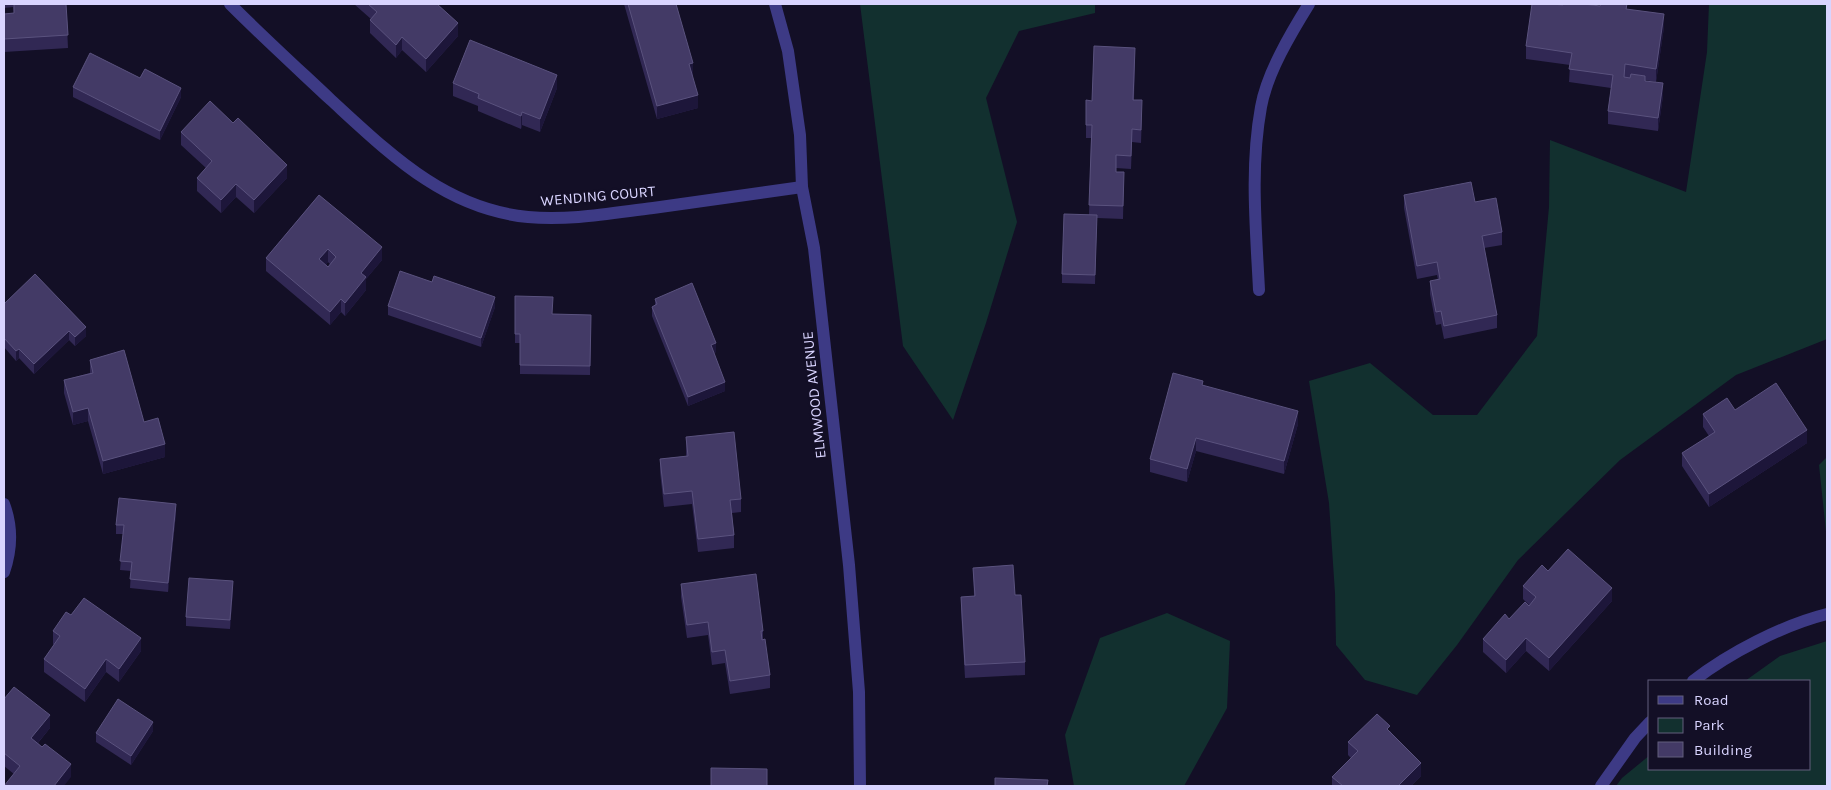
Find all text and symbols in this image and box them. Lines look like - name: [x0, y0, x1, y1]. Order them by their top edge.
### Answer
- street label: WENDING COURT: [540, 182, 657, 210]
- street label: ELMWOOD AVENUE: [798, 330, 830, 460]
- legend: [1648, 680, 1811, 770]
- text: Road: [1694, 691, 1729, 709]
- text: Park: [1694, 716, 1724, 734]
- text: Building: [1694, 741, 1752, 759]

